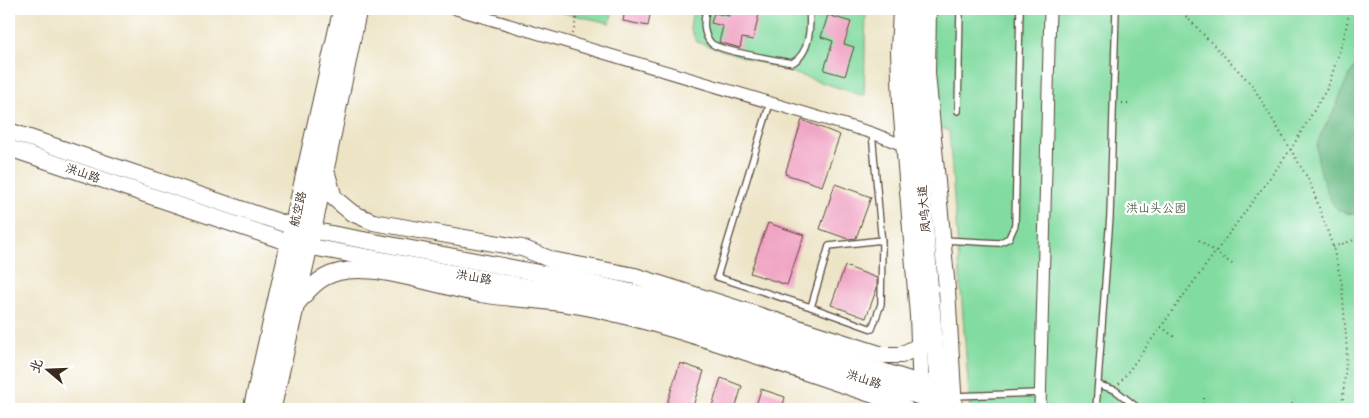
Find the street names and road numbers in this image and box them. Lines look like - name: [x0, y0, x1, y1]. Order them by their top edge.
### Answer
- street label: 洪山路: [63, 161, 102, 186]
- street label: 凤鸣大道: [915, 184, 934, 234]
- street label: 航空路: [287, 190, 310, 228]
- street label: 洪山路: [455, 267, 493, 288]
- street label: 洪山路: [844, 367, 883, 392]

